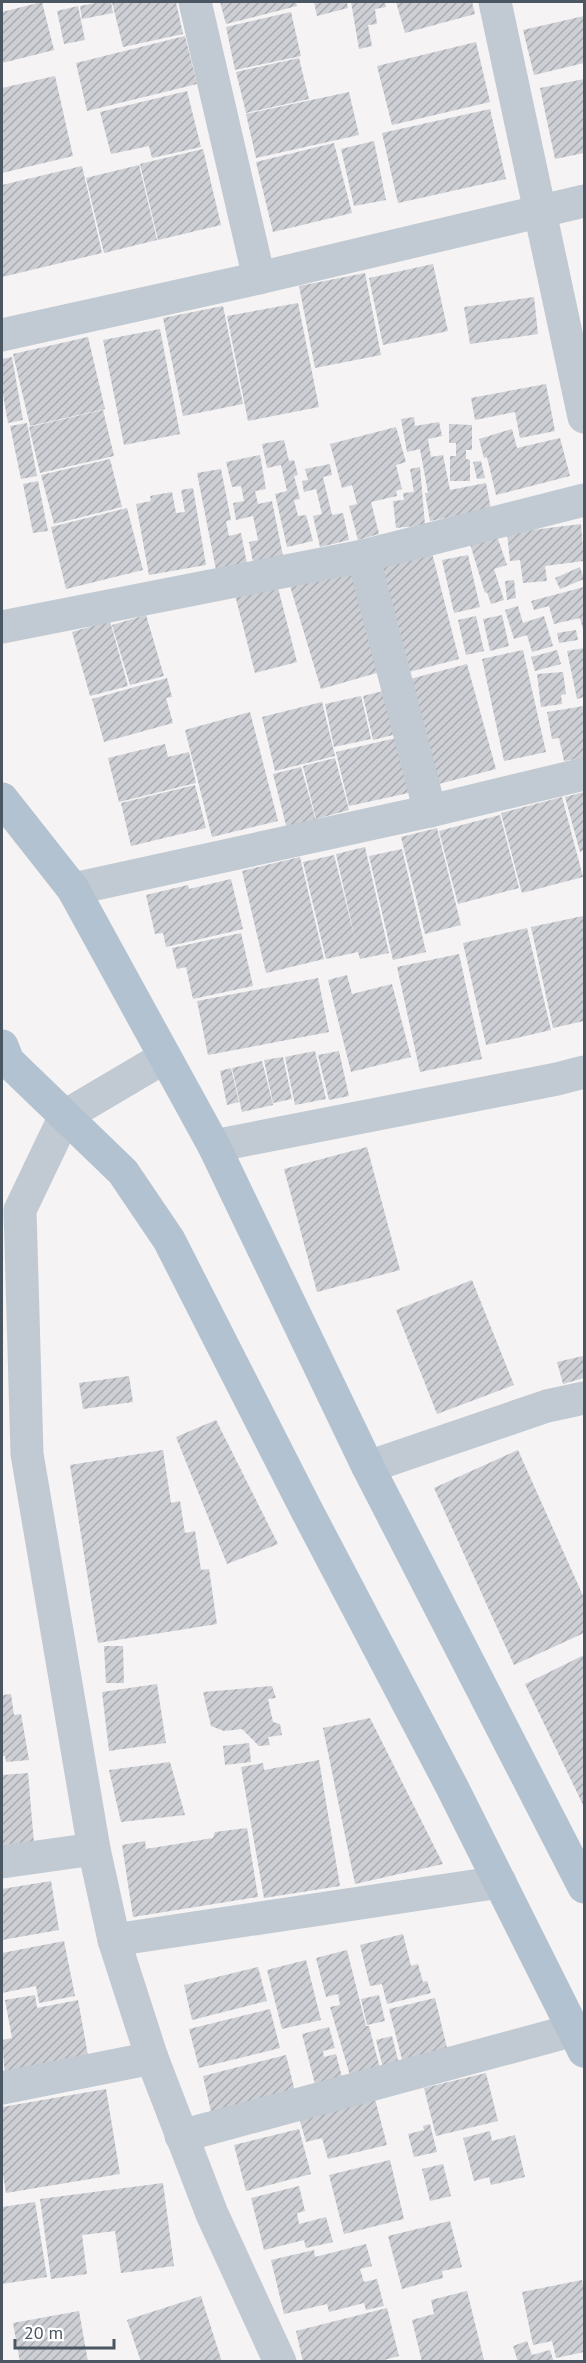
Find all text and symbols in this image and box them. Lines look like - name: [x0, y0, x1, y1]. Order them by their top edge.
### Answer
- scale bar: [15, 2312, 114, 2350]
- text: 20 m: [24, 2321, 63, 2344]

